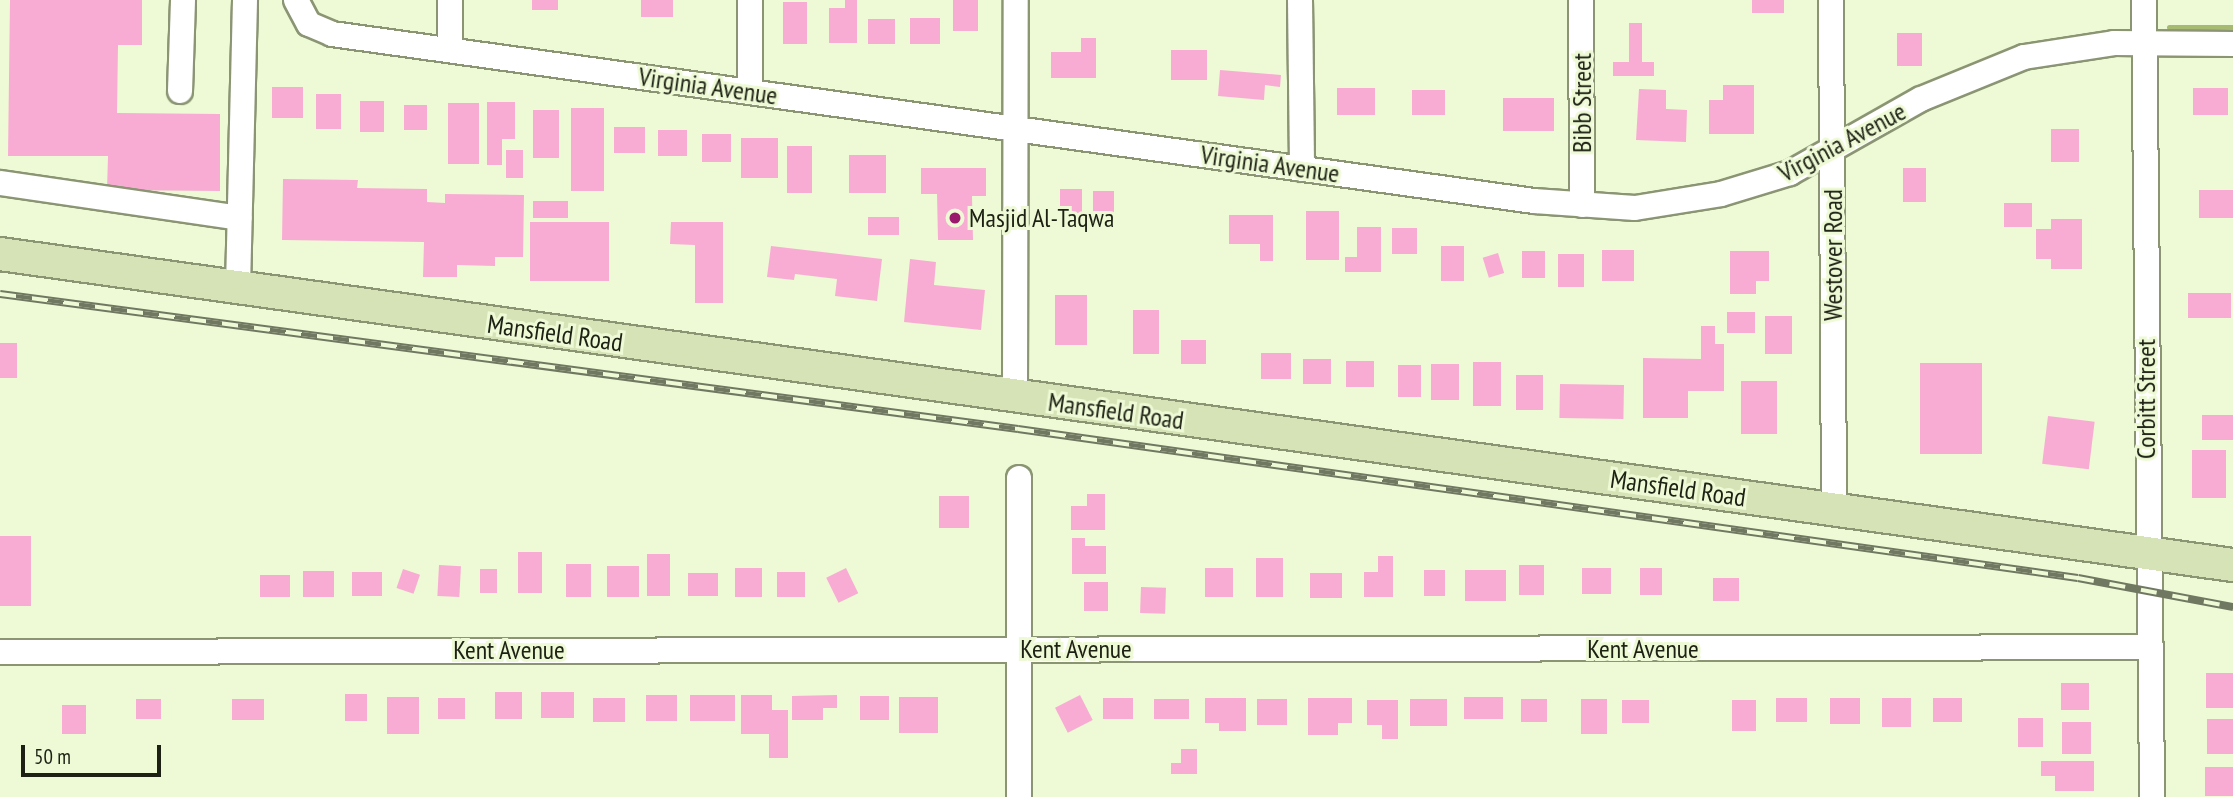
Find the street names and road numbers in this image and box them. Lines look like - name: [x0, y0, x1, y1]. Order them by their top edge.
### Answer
- street label: Bibb Street: [1566, 53, 1598, 153]
- street label: Virginia Avenue: [636, 61, 780, 111]
- street label: Virginia Avenue: [1773, 95, 1911, 189]
- street label: Virginia Avenue: [1198, 139, 1342, 189]
- street label: Westover Road: [1817, 189, 1849, 321]
- street label: Mansfield Road: [485, 308, 625, 358]
- street label: Corbitt Street: [2130, 339, 2162, 459]
- street label: Mansfield Road: [1046, 386, 1186, 436]
- street label: Mansfield Road: [1608, 463, 1748, 513]
- street label: Kent Avenue: [1020, 633, 1132, 665]
- street label: Kent Avenue: [1587, 633, 1699, 665]
- street label: Kent Avenue: [453, 634, 565, 666]

